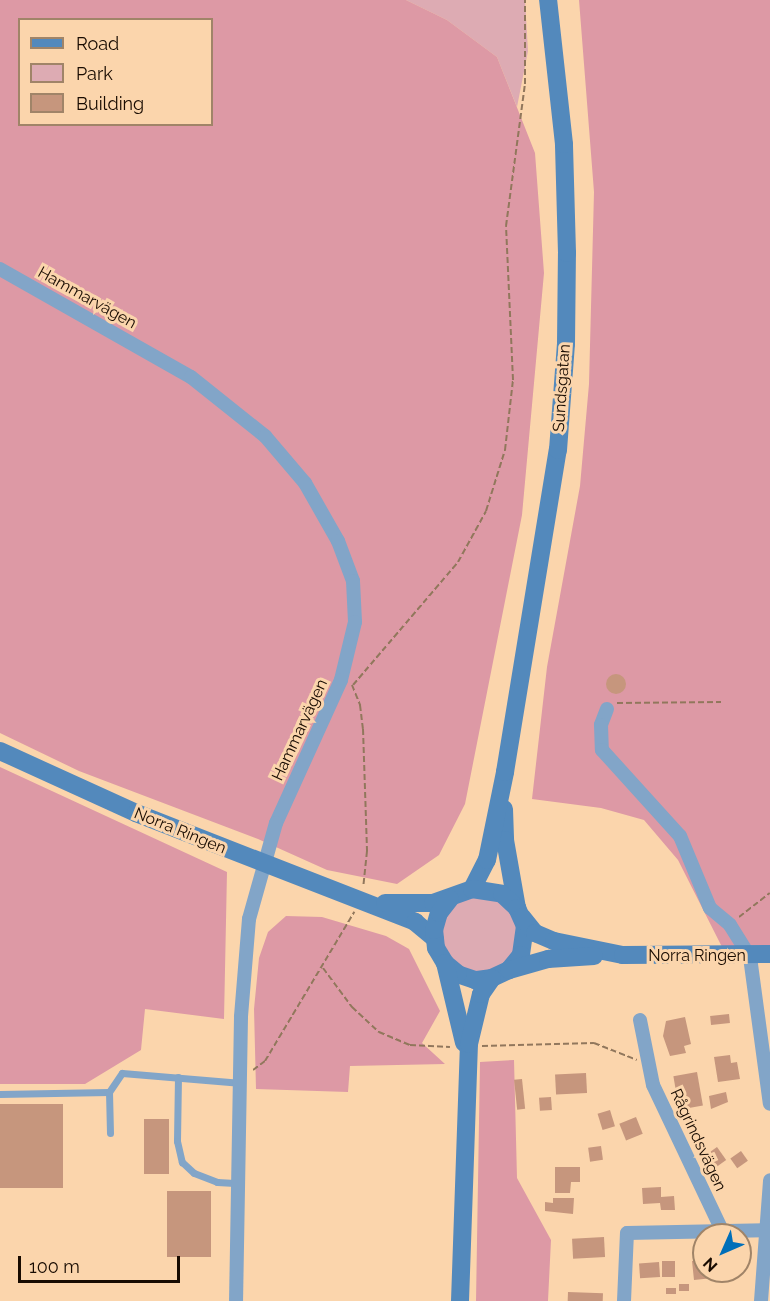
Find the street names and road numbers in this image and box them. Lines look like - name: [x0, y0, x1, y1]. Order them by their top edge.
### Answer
- street label: Hammarvägen: [34, 263, 140, 333]
- street label: Sundsgatan: [549, 343, 575, 433]
- street label: Hammarvägen: [268, 676, 332, 784]
- street label: Norra Ringen: [131, 804, 229, 858]
- street label: Norra Ringen: [648, 946, 746, 966]
- street label: Rågrindsvägen: [666, 1086, 730, 1194]

